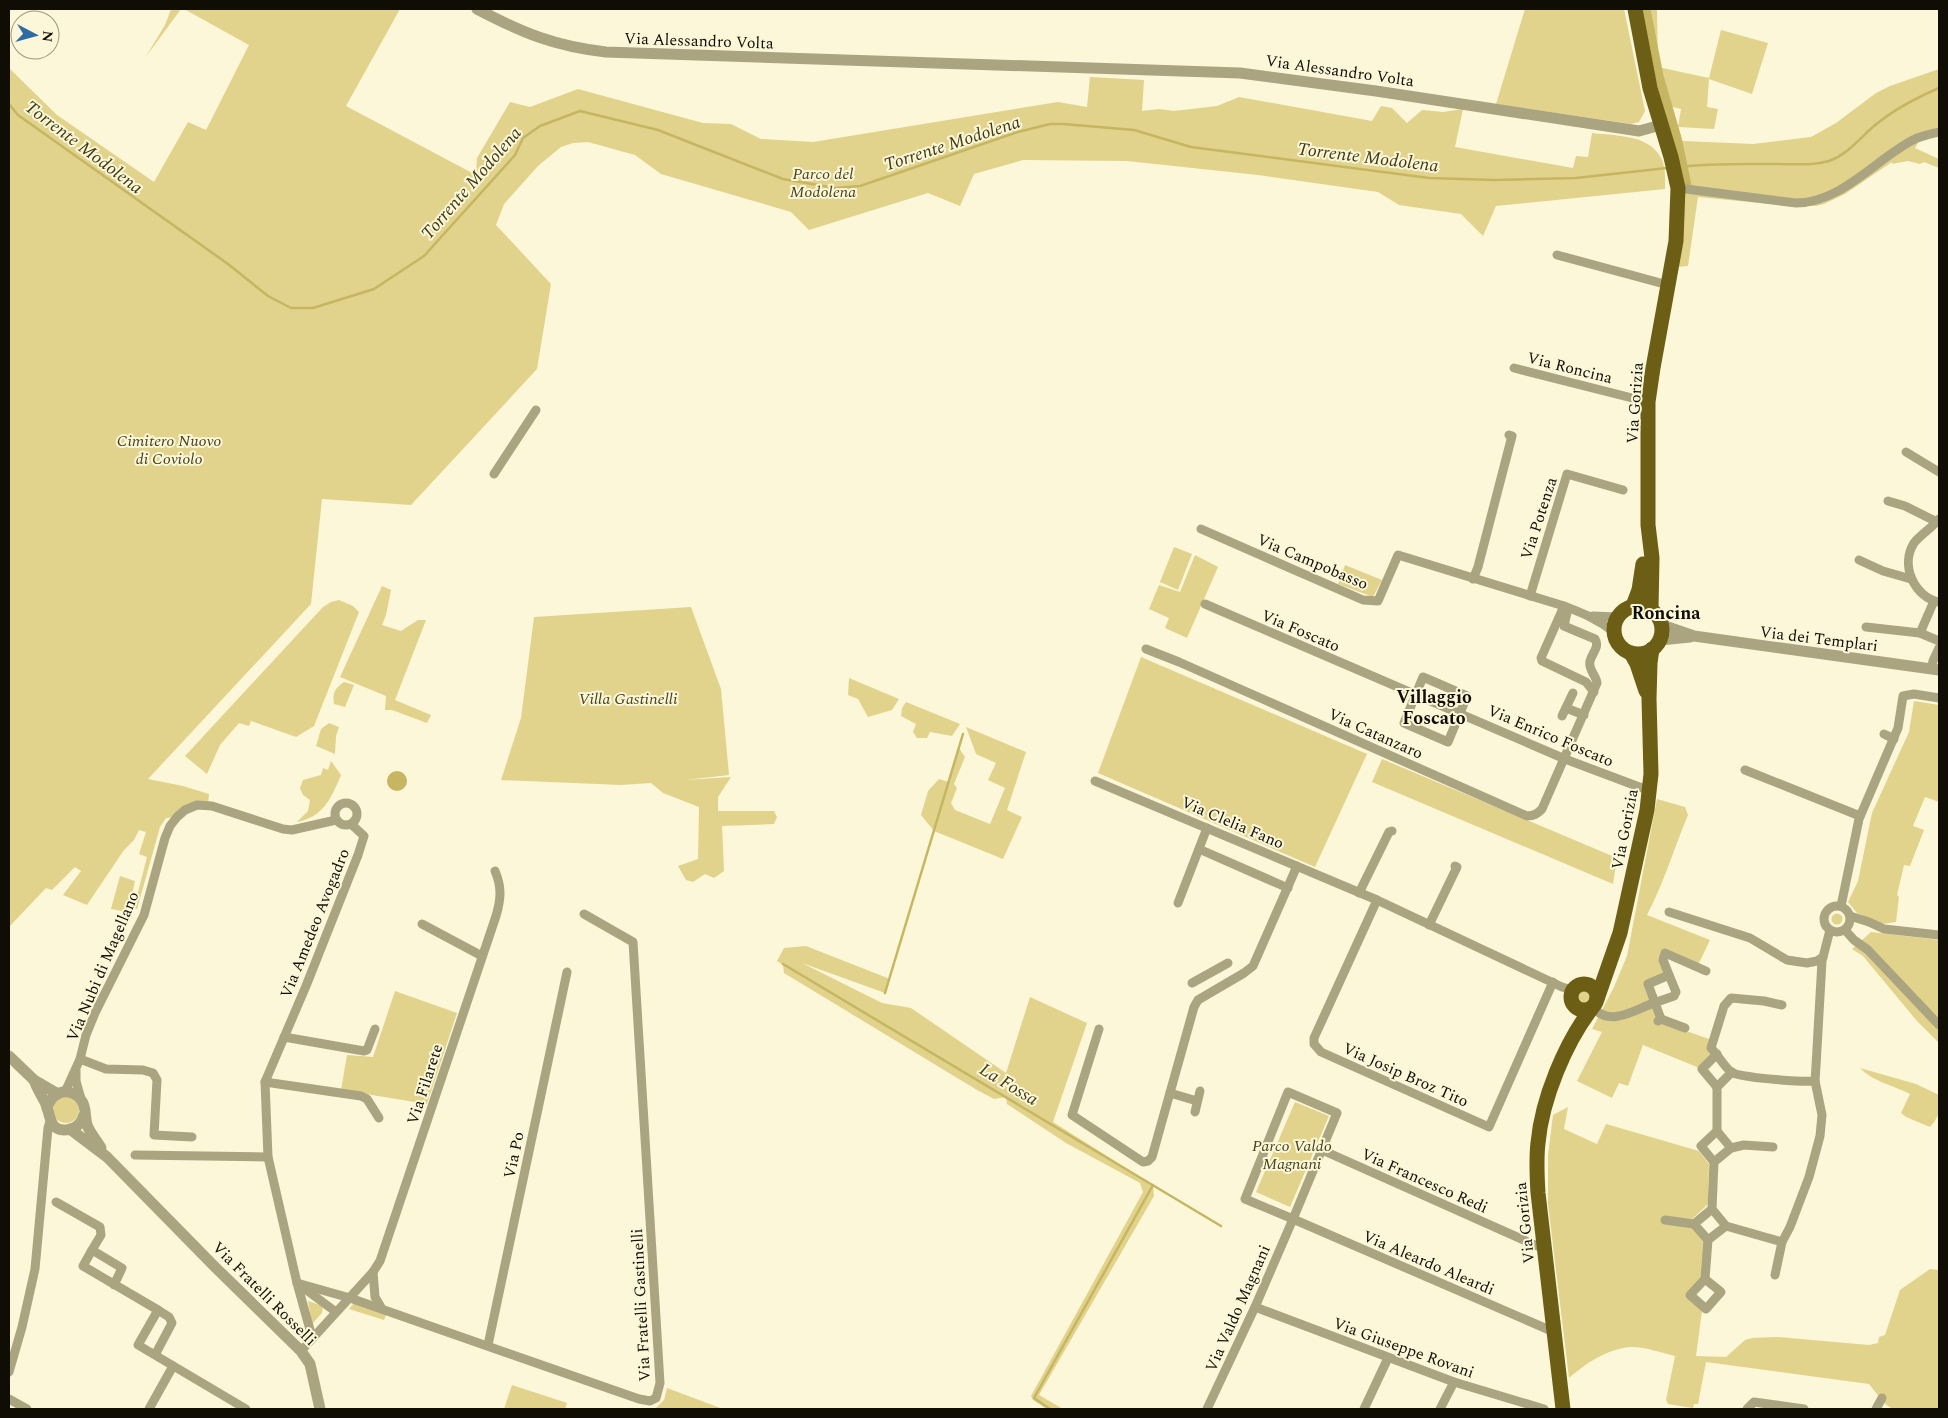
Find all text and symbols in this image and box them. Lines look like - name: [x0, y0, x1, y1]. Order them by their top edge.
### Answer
- north arrow: [10, 10, 60, 60]
- street label: Via Alessandro Volta: [624, 26, 774, 56]
- text: N: [36, 30, 58, 43]
- street label: Via Alessandro Volta: [1264, 49, 1416, 93]
- water label: Torrente Modolena: [19, 94, 149, 201]
- water label: Torrente Modolena: [880, 109, 1024, 178]
- water label: Torrente Modolena: [415, 121, 528, 246]
- water label: Torrente Modolena: [1296, 135, 1440, 180]
- park label: Parco del Modolena: [790, 162, 856, 204]
- street label: Via Roncina: [1525, 346, 1615, 390]
- street label: Via Gorizia: [1620, 361, 1650, 445]
- park label: Cimitero Nuovo di Coviolo: [117, 429, 221, 471]
- street label: Via Potenza: [1514, 474, 1564, 563]
- street label: Via Campobasso: [1253, 528, 1372, 596]
- district label: Roncina: [1631, 600, 1701, 627]
- street label: Via Foscato: [1258, 604, 1344, 658]
- street label: Via dei Templari: [1758, 620, 1879, 658]
- district label: Villaggio Foscato: [1396, 684, 1472, 732]
- park label: Villa Gastinelli: [579, 687, 678, 711]
- street label: Via Enrico Foscato: [1484, 699, 1617, 773]
- street label: Via Catanzaro: [1324, 702, 1427, 765]
- street label: Via Gorizia: [1605, 787, 1645, 871]
- street label: Via Clelia Fano: [1177, 790, 1288, 855]
- street label: Via Amedeo Avogadro: [274, 845, 356, 1002]
- street label: Via Nubi di Magellano: [60, 888, 145, 1045]
- street label: Via Josip Broz Tito: [1339, 1036, 1472, 1113]
- street label: Via Filarete: [401, 1041, 449, 1128]
- water label: La Fossa: [974, 1056, 1043, 1113]
- street label: Via Po: [497, 1130, 531, 1181]
- park label: Parco Valdo Magnani: [1252, 1134, 1332, 1176]
- street label: Via Francesco Redi: [1357, 1142, 1492, 1220]
- street label: Via Gorizia: [1509, 1181, 1541, 1265]
- street label: Via Aleardo Aleardi: [1359, 1224, 1498, 1302]
- street label: Via Fratelli Gastinelli: [625, 1228, 657, 1382]
- street label: Via Fratelli Rosselli: [207, 1236, 322, 1351]
- street label: Via Valdo Magnani: [1199, 1241, 1277, 1376]
- street label: Via Giuseppe Rovani: [1330, 1311, 1478, 1385]

